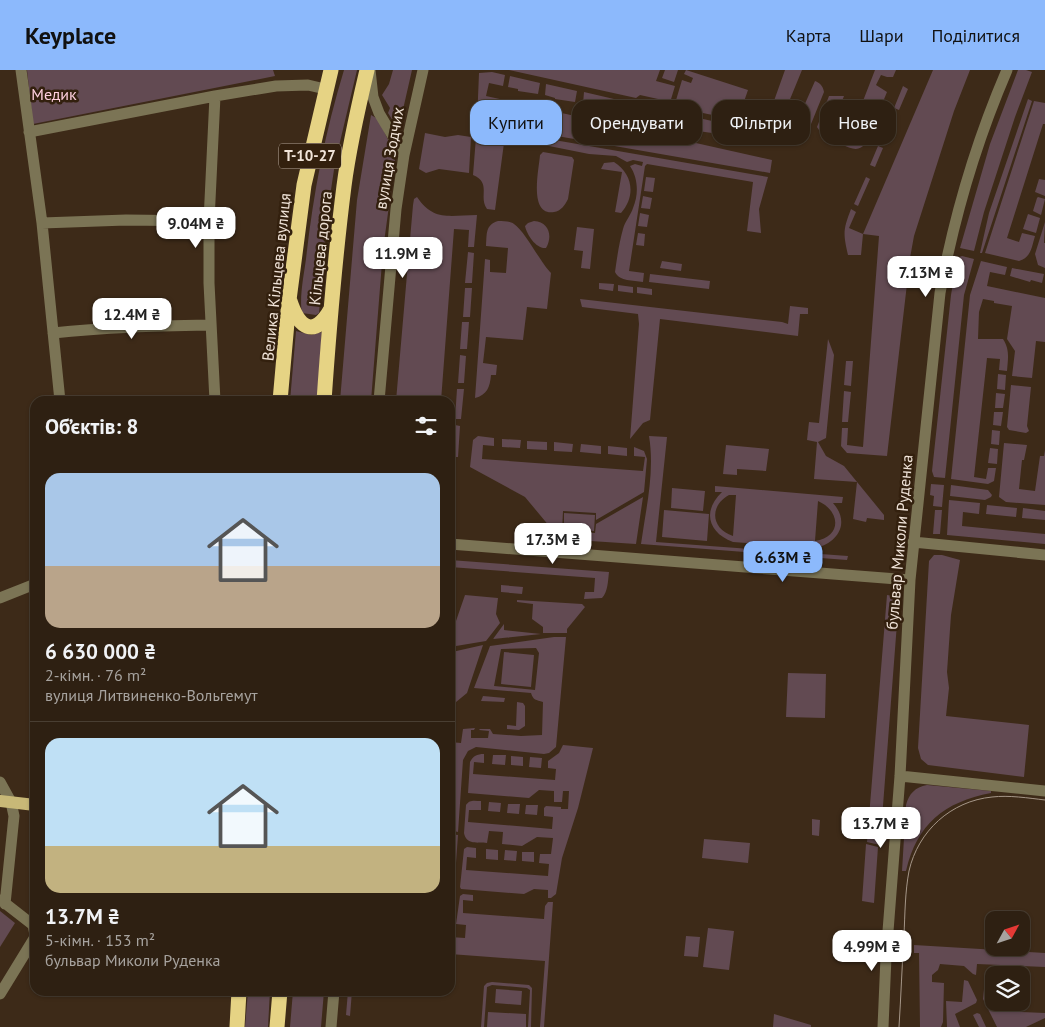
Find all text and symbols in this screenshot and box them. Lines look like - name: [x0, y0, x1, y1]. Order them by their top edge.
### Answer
- text: Keyplace: [25, 20, 116, 51]
- text: Карта: [786, 24, 831, 47]
- text: Шари: [859, 24, 903, 47]
- text: Поділитися: [931, 24, 1020, 47]
- park label: Медик: [31, 84, 77, 104]
- chip: Купити: [470, 100, 562, 145]
- chip: Орендувати: [572, 100, 702, 145]
- chip: Фільтри: [712, 100, 810, 145]
- chip: Нове: [820, 100, 896, 145]
- street label: вулиця Зодчих: [370, 105, 408, 211]
- road number: Т-10-27: [279, 144, 341, 168]
- street label: Кільцева дорога: [304, 190, 336, 306]
- street label: Велика Кільцева вулиця: [257, 192, 295, 362]
- pin: 9.04M ₴: [150, 206, 242, 249]
- text: 9.04M ₴: [167, 213, 225, 233]
- pin: 11.9M ₴: [357, 236, 449, 279]
- text: 11.9M ₴: [374, 243, 432, 263]
- pin: 7.13M ₴: [880, 256, 972, 298]
- text: 7.13M ₴: [898, 262, 954, 282]
- pin: 12.4M ₴: [86, 298, 178, 340]
- text: 12.4M ₴: [103, 304, 161, 324]
- icon: filters: [412, 412, 440, 440]
- text: Об’єктів: 8: [45, 413, 138, 440]
- street label: бульвар Миколи Руденка: [881, 454, 917, 630]
- icon: home: [198, 505, 288, 595]
- pin: 17.3M ₴: [507, 522, 599, 565]
- text: 17.3M ₴: [525, 529, 581, 549]
- pin: 6.63M ₴: [737, 540, 829, 583]
- text: 6.63M ₴: [754, 547, 812, 567]
- text: 6 630 000 ₴: [45, 638, 156, 665]
- text: 2-кімн. · 76 m²: [45, 665, 146, 685]
- text: вулиця Литвиненко-Вольгемут: [45, 685, 258, 705]
- icon: home: [198, 771, 288, 861]
- pin: 13.7M ₴: [835, 806, 927, 849]
- text: 13.7M ₴: [852, 813, 910, 833]
- text: 13.7M ₴: [45, 903, 120, 930]
- north arrow: [985, 911, 1030, 956]
- map controls: [985, 911, 1030, 1011]
- text: 5-кімн. · 153 m²: [45, 930, 155, 950]
- pin: 4.99M ₴: [826, 930, 918, 972]
- text: 4.99M ₴: [843, 936, 901, 956]
- text: бульвар Миколи Руденка: [45, 950, 221, 970]
- button: layers: [985, 966, 1030, 1011]

